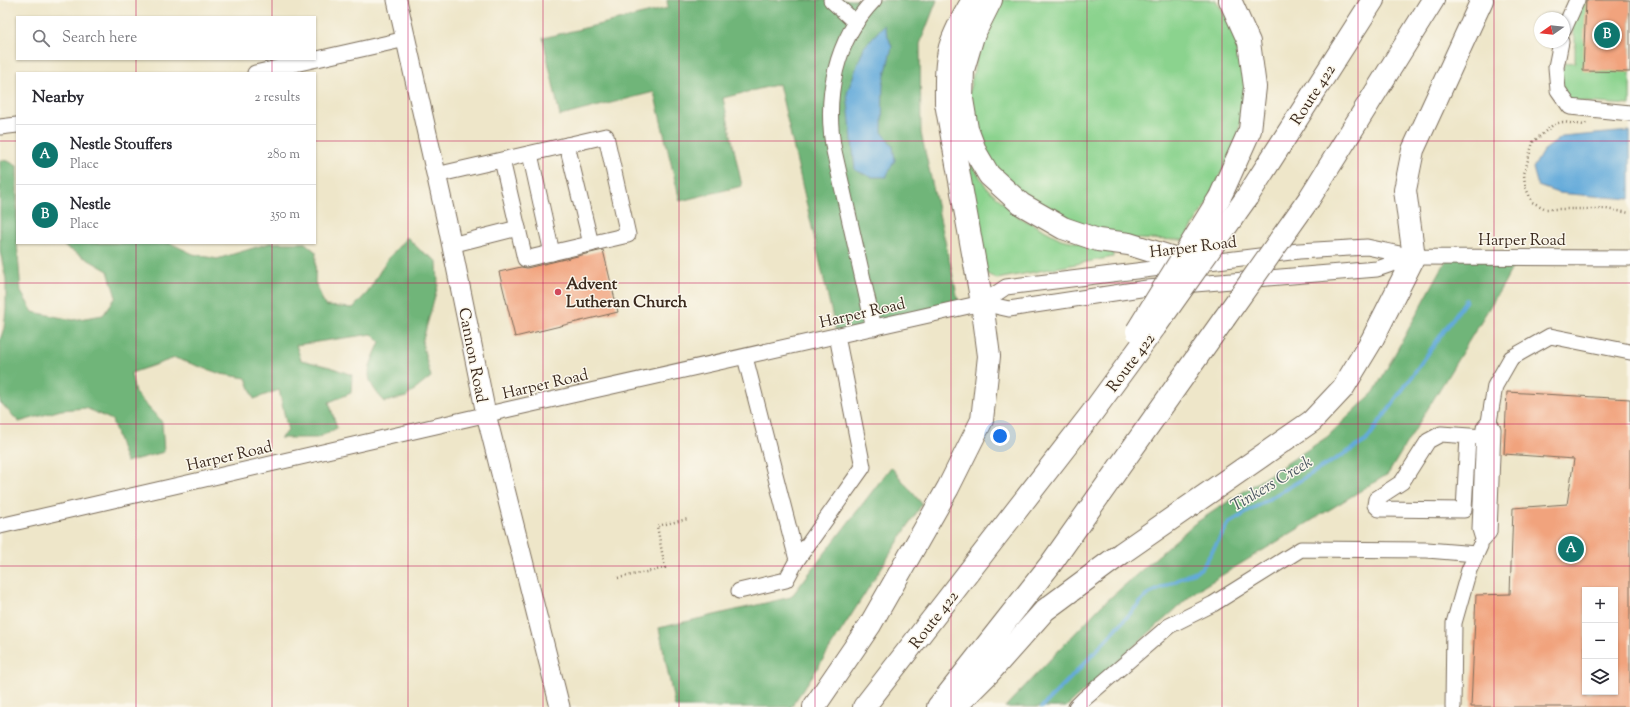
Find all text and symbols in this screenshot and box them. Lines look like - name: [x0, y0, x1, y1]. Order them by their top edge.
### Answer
- north arrow: [1534, 12, 1570, 48]
- search box: [16, 16, 316, 60]
- pin: B: [1594, 20, 1620, 50]
- icon: search: [30, 27, 52, 49]
- text: Search here: [62, 28, 137, 49]
- street label: Route 422: [1286, 60, 1343, 130]
- text: Nearby: [32, 86, 84, 110]
- text: 2 results: [255, 89, 300, 107]
- text: Nestle Stouffers: [70, 135, 172, 156]
- text: A: [40, 146, 50, 164]
- text: 280 m: [267, 146, 300, 164]
- text: Place: [70, 156, 99, 174]
- text: Nestle: [70, 195, 111, 216]
- text: B: [41, 206, 49, 224]
- text: 350 m: [270, 206, 300, 224]
- text: Place: [70, 216, 99, 234]
- street label: Harper Road: [1478, 230, 1566, 253]
- street label: Harper Road: [1148, 232, 1238, 265]
- place label: Advent Lutheran Church: [566, 274, 688, 315]
- marker: Advent Lutheran Church: [553, 287, 563, 297]
- street label: Harper Road: [817, 293, 908, 335]
- street label: Cannon Road: [451, 306, 492, 405]
- street label: Route 422: [1102, 329, 1162, 398]
- street label: Harper Road: [500, 364, 591, 406]
- your location: [990, 426, 1010, 446]
- street label: Harper Road: [184, 436, 275, 478]
- water label: Tinkers Creek: [1227, 451, 1318, 519]
- pin: A: [1558, 534, 1584, 564]
- street label: Route 422: [905, 586, 965, 655]
- map controls: [1582, 587, 1618, 695]
- button: +: [1582, 587, 1618, 623]
- button: −: [1582, 623, 1618, 659]
- button: layers: [1582, 659, 1618, 695]

